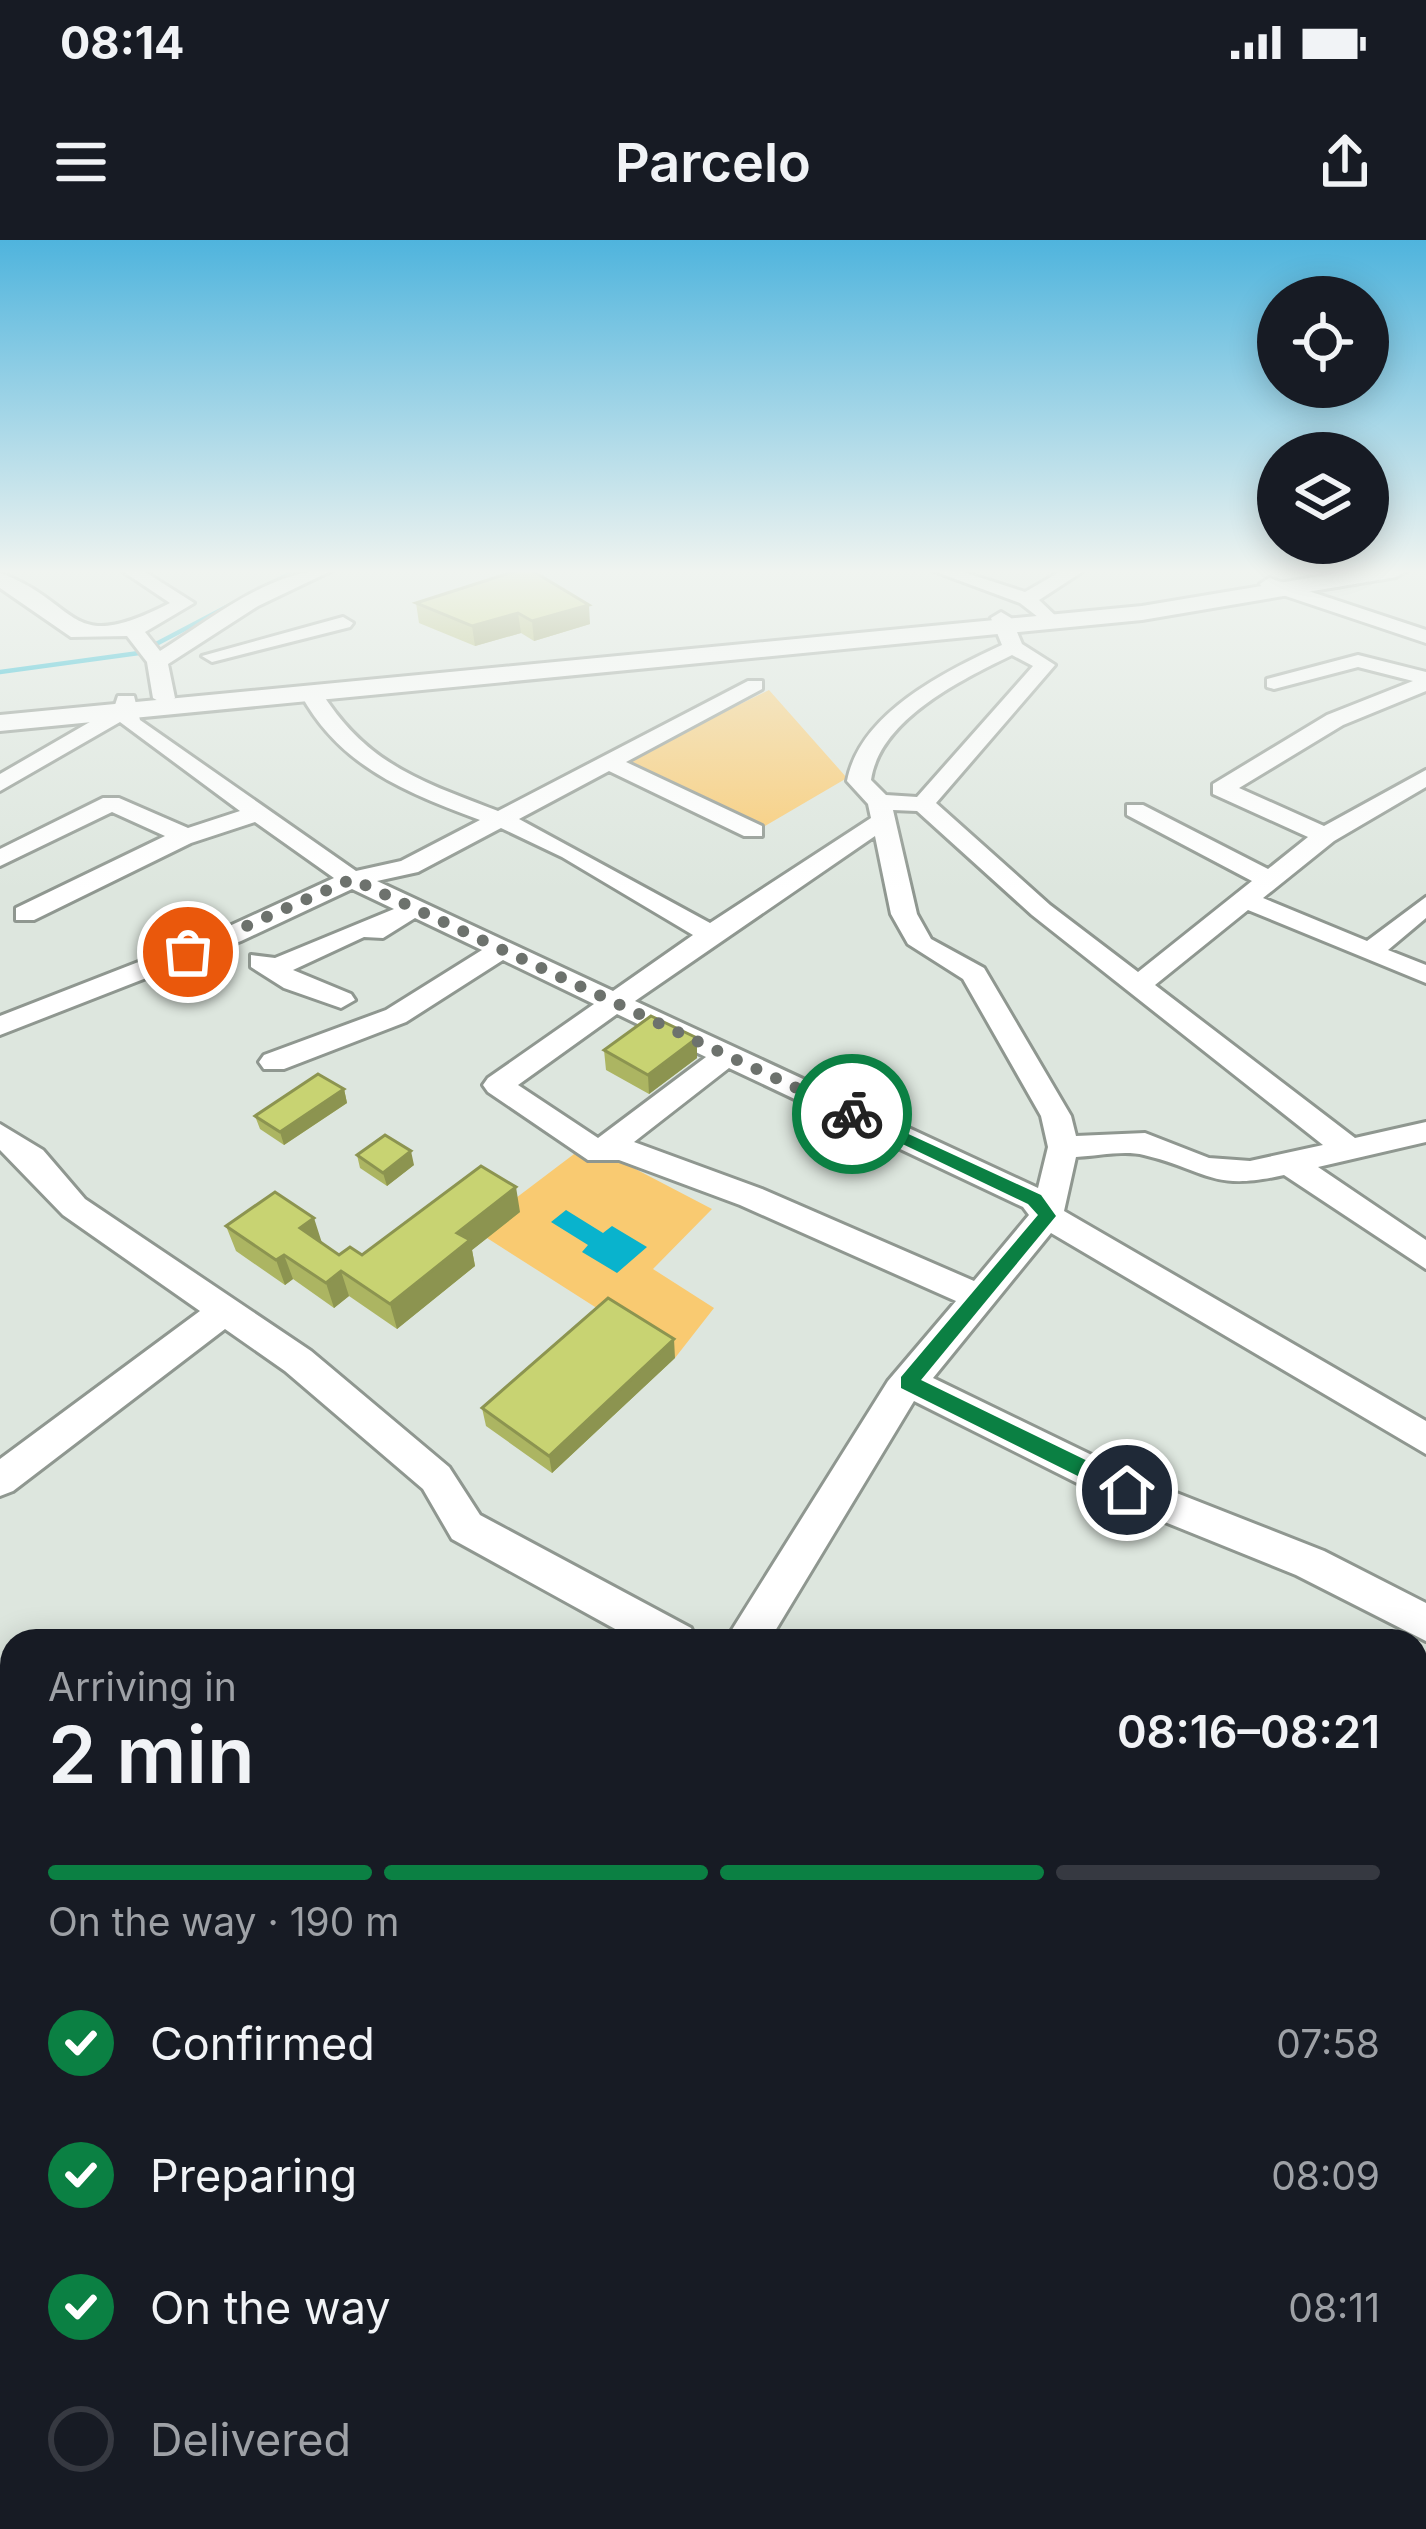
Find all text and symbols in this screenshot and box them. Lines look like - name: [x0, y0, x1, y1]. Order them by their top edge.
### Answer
- text: 08:14: [60, 15, 185, 70]
- icon: menu: [48, 129, 114, 195]
- icon: share: [1312, 129, 1378, 195]
- text: Parcelo: [615, 130, 811, 195]
- map controls: [1257, 276, 1389, 564]
- button: locate: [1257, 276, 1389, 408]
- button: layers: [1257, 432, 1389, 564]
- pin: [137, 901, 239, 1003]
- icon: bag: [155, 919, 221, 985]
- courier: [792, 1054, 912, 1174]
- icon: bike: [819, 1081, 885, 1147]
- pin: [1076, 1439, 1178, 1541]
- icon: home: [1094, 1457, 1160, 1523]
- text: Arriving in: [48, 1663, 237, 1710]
- text: 08:16–08:21: [1117, 1704, 1380, 1759]
- text: 2 min: [48, 1707, 255, 1802]
- text: On the way · 190 m: [48, 1898, 399, 1945]
- icon: check: [48, 2010, 114, 2076]
- text: Confirmed: [150, 2016, 375, 2071]
- text: 07:58: [1276, 2020, 1380, 2067]
- icon: check: [48, 2142, 114, 2208]
- text: Preparing: [150, 2148, 357, 2203]
- text: 08:09: [1271, 2152, 1380, 2199]
- icon: check: [48, 2274, 114, 2340]
- text: On the way: [150, 2280, 391, 2335]
- text: 08:11: [1288, 2284, 1380, 2331]
- text: Delivered: [150, 2412, 351, 2467]

